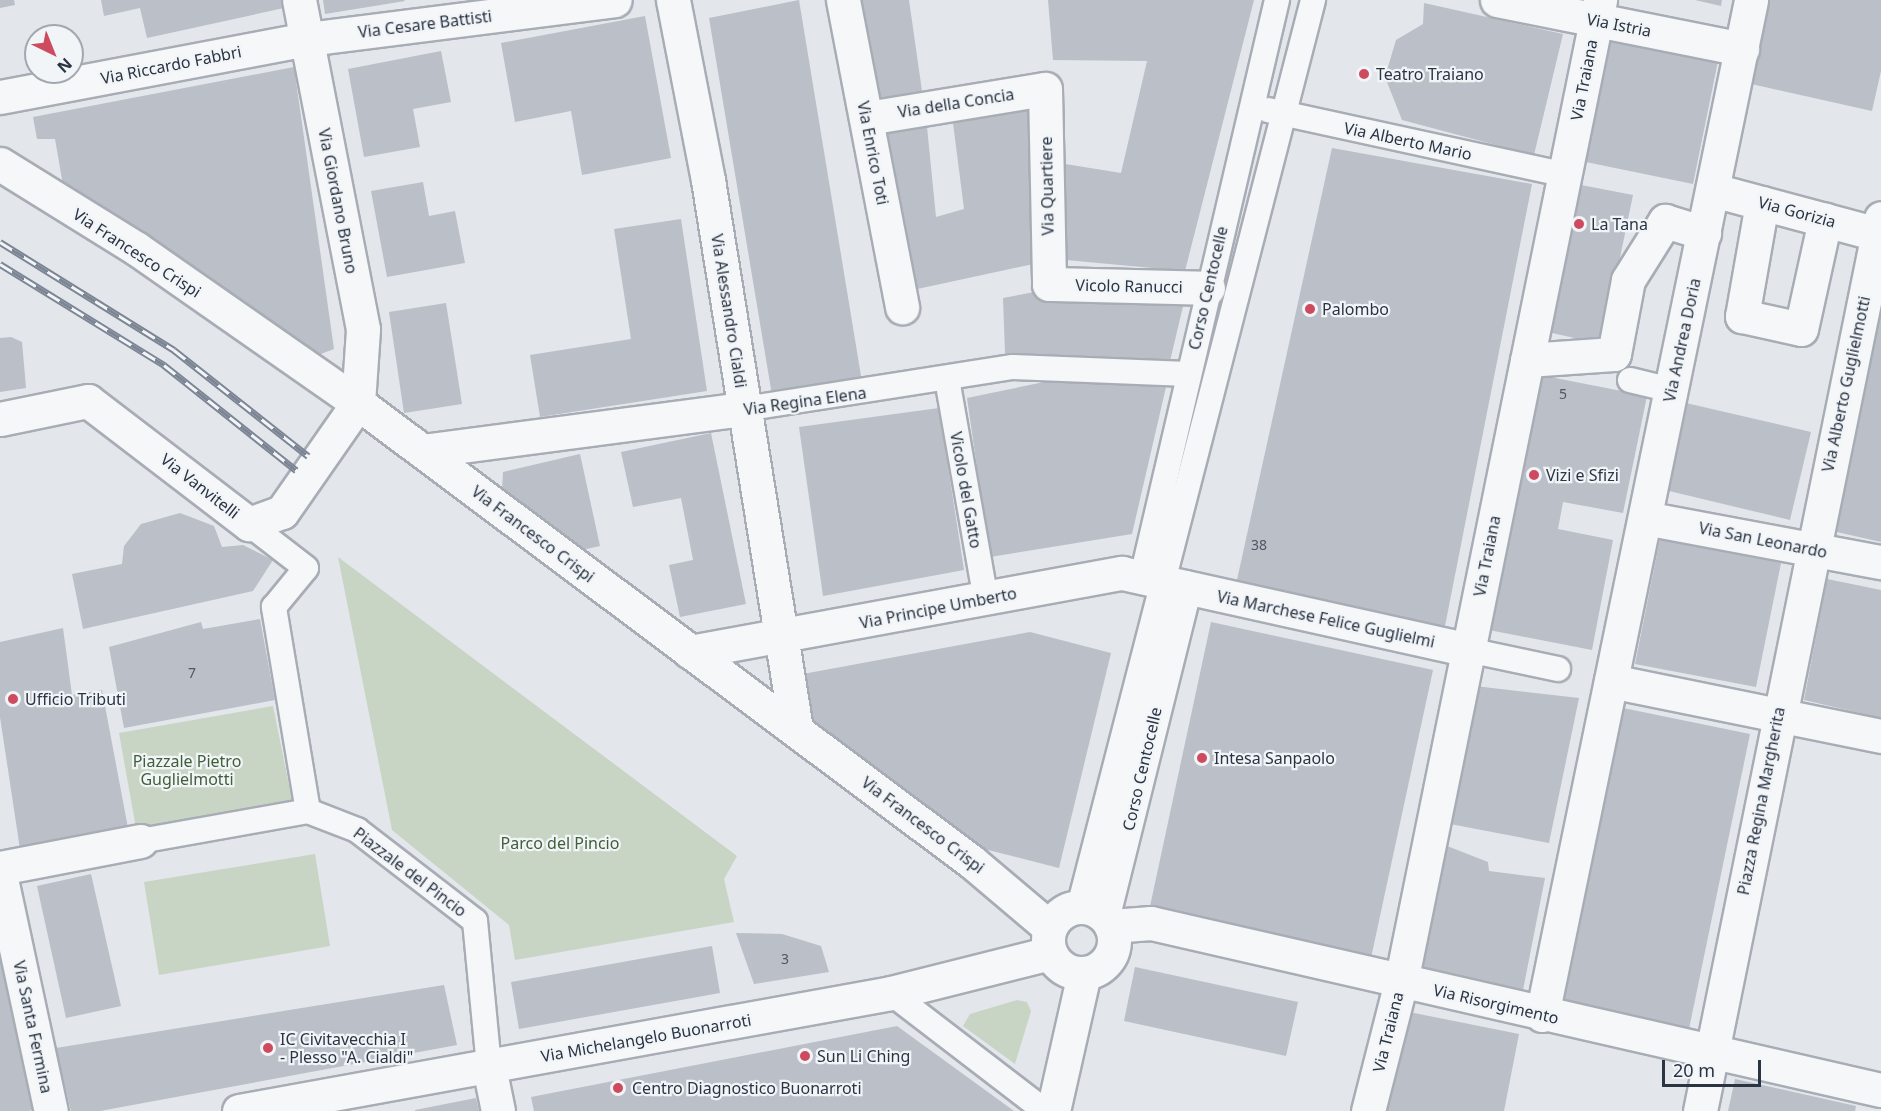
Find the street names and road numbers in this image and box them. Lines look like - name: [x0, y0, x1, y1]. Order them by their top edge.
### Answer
- street label: Via Cesare Battisti: [357, 6, 493, 42]
- street label: Via Istria: [1585, 9, 1653, 41]
- street label: Via Traiana: [1567, 38, 1601, 122]
- street label: Via Riccardo Fabbri: [99, 42, 243, 88]
- street label: Via della Concia: [896, 84, 1016, 122]
- street label: Via Enrico Toti: [854, 100, 892, 206]
- street label: Via Alberto Mario: [1342, 118, 1474, 164]
- street label: Via Giordano Bruno: [314, 127, 362, 275]
- street label: Via Quartiere: [1037, 136, 1057, 236]
- street label: Via Gorizia: [1756, 192, 1838, 232]
- street label: Via Francesco Crispi: [69, 204, 205, 302]
- street label: Corso Centocelle: [1184, 224, 1232, 352]
- street label: Via Alessandro Cialdi: [707, 233, 751, 389]
- street label: Vicolo Ranucci: [1075, 275, 1183, 297]
- street label: Via Andrea Doria: [1659, 276, 1705, 404]
- street label: Via Alberto Guglielmotti: [1818, 294, 1874, 474]
- street label: Via Regina Elena: [742, 383, 868, 419]
- street label: Vicolo del Gatto: [946, 430, 986, 550]
- street label: Via Vanvitelli: [157, 449, 243, 523]
- street label: Via Francesco Crispi: [468, 482, 598, 586]
- street label: Via Traiana: [1470, 514, 1504, 598]
- street label: Via San Leonardo: [1697, 518, 1829, 562]
- street label: Via Principe Umberto: [858, 583, 1018, 633]
- street label: Via Marchese Felice Guglielmi: [1215, 586, 1437, 652]
- street label: Corso Centocelle: [1118, 705, 1166, 833]
- street label: Piazza Regina Margherita: [1733, 705, 1789, 897]
- street label: Via Francesco Crispi: [858, 773, 988, 877]
- street label: Piazzale del Pincio: [350, 823, 470, 921]
- street label: Via Santa Fermina: [10, 959, 56, 1095]
- street label: Via Risorgimento: [1431, 980, 1561, 1028]
- street label: Via Traiana: [1369, 990, 1407, 1074]
- street label: Via Michelangelo Buonarroti: [539, 1010, 753, 1066]

